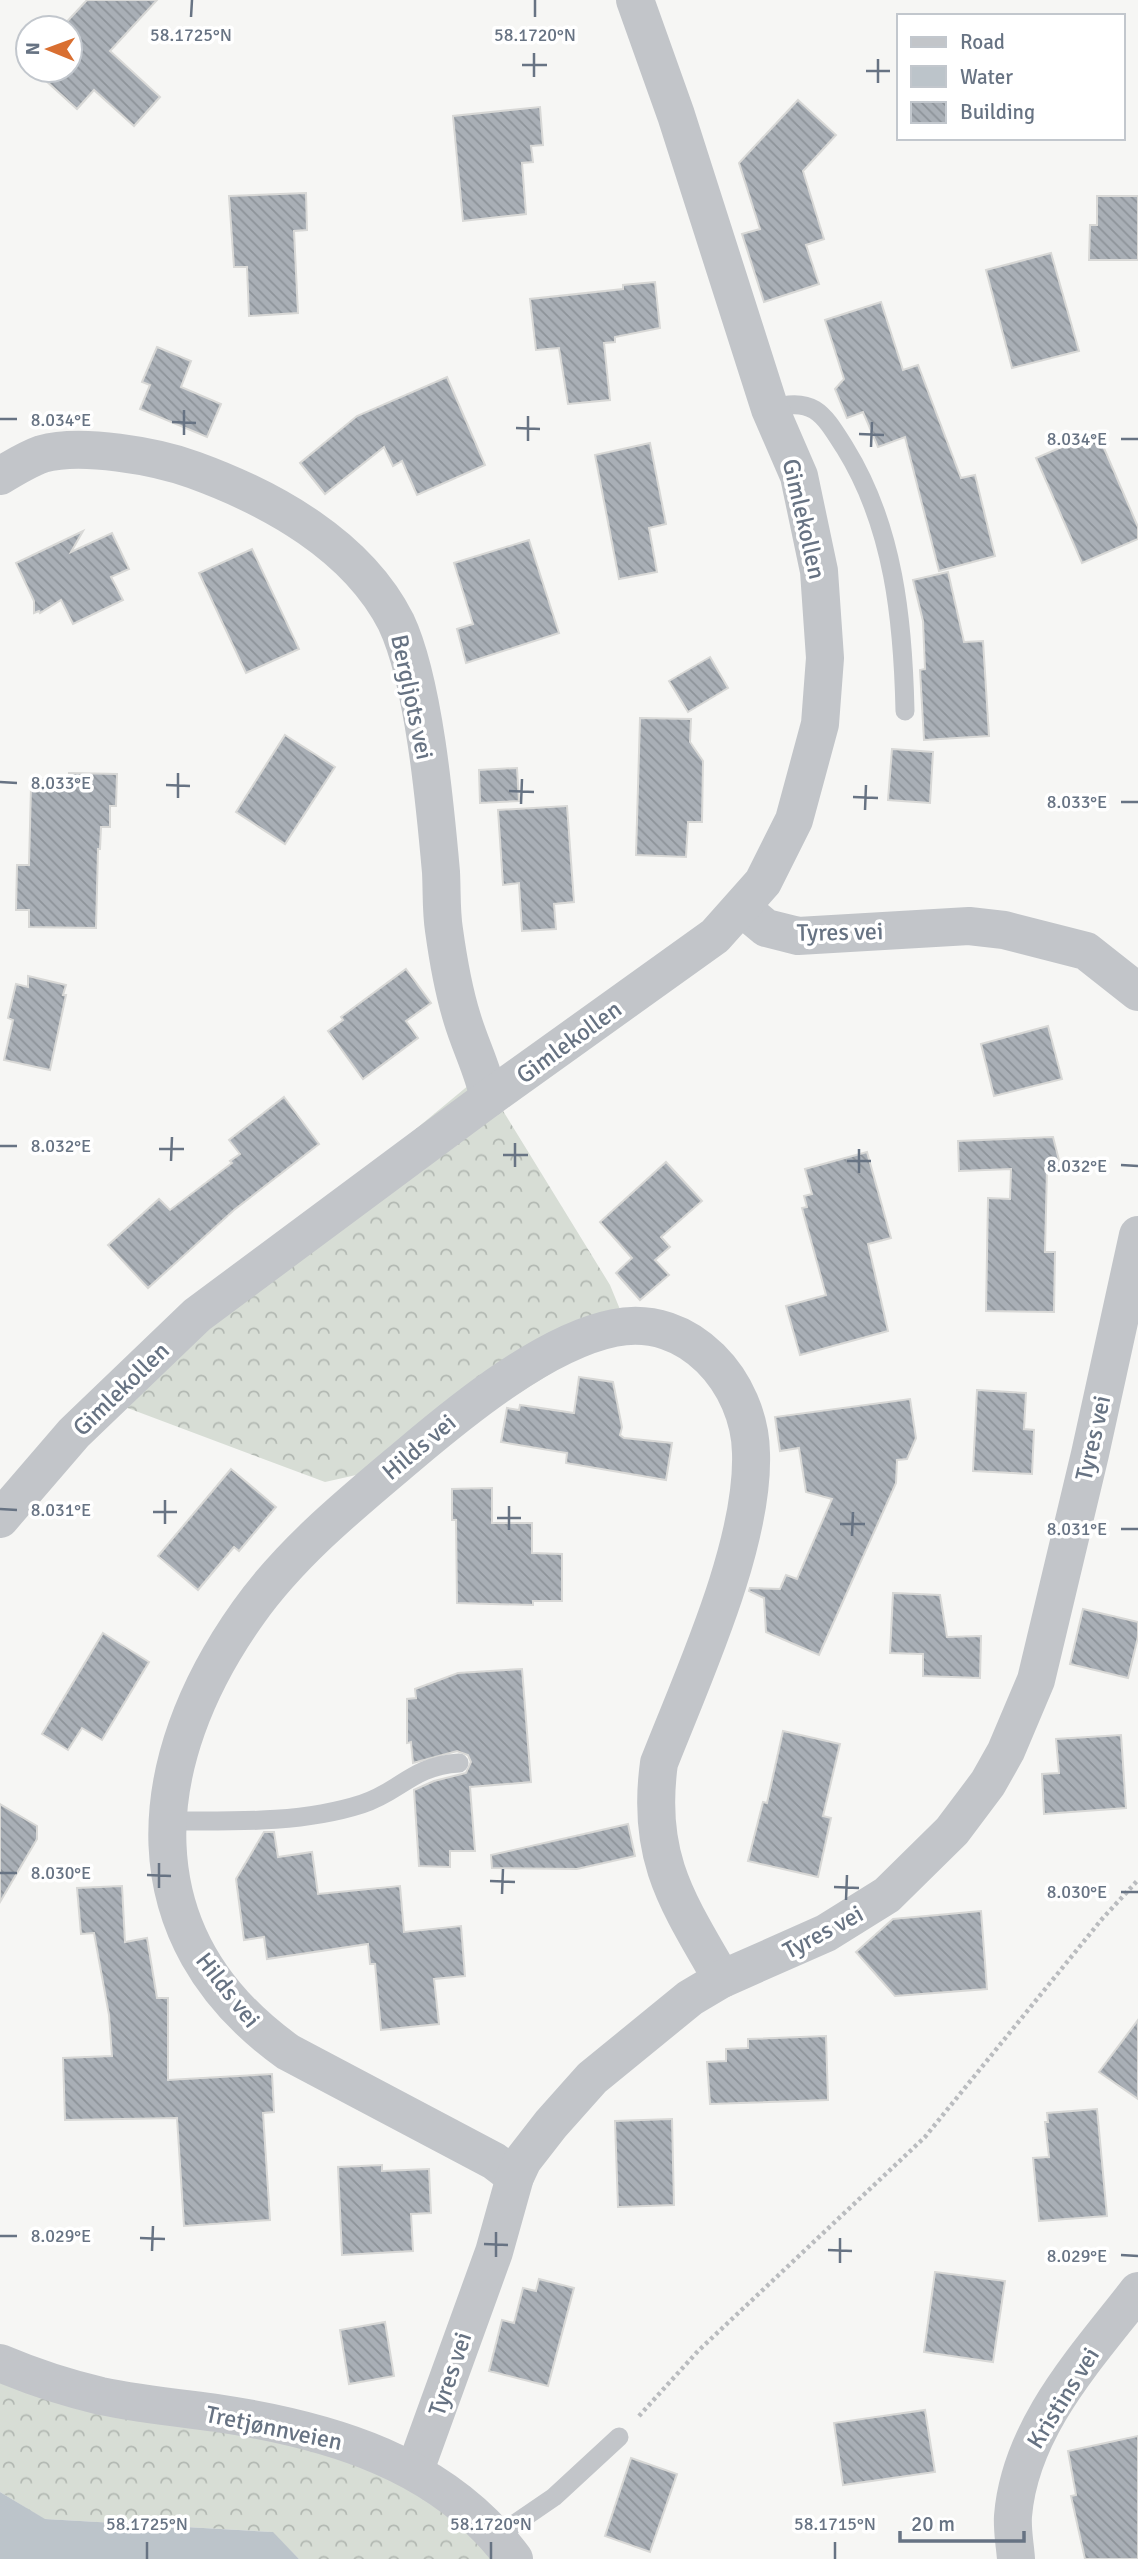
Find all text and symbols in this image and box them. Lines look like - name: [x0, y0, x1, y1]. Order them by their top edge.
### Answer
- north arrow: [14, 14, 84, 84]
- legend: [897, 14, 1124, 140]
- text: 58.1725°N: [150, 24, 232, 46]
- text: 58.1720°N: [494, 24, 576, 46]
- text: Road: [960, 29, 1005, 55]
- text: N: [21, 42, 45, 56]
- text: Water: [960, 64, 1013, 90]
- text: Building: [960, 99, 1035, 125]
- text: 8.034°E: [31, 409, 91, 431]
- text: 8.034°E: [1047, 428, 1107, 450]
- street label: Gimlekollen: [776, 456, 832, 582]
- street label: Bergljots vei: [384, 632, 440, 762]
- text: 8.033°E: [31, 772, 91, 794]
- text: 8.033°E: [1047, 791, 1107, 813]
- street label: Tyres vei: [796, 916, 884, 948]
- street label: Gimlekollen: [511, 994, 627, 1090]
- text: 8.032°E: [31, 1135, 91, 1157]
- text: 8.032°E: [1047, 1155, 1107, 1177]
- street label: Gimlekollen: [66, 1336, 176, 1442]
- street label: Tyres vei: [1069, 1392, 1117, 1484]
- street label: Hilds vei: [376, 1407, 462, 1487]
- text: 8.031°E: [31, 1499, 91, 1521]
- text: 8.031°E: [1047, 1518, 1107, 1540]
- text: 8.030°E: [31, 1862, 91, 1884]
- text: 8.030°E: [1047, 1881, 1107, 1903]
- street label: Tyres vei: [778, 1898, 868, 1966]
- street label: Hilds vei: [189, 1946, 267, 2034]
- text: 8.029°E: [31, 2225, 91, 2247]
- text: 8.029°E: [1047, 2245, 1107, 2267]
- street label: Tyres vei: [422, 2328, 478, 2420]
- street label: Kristins vei: [1020, 2342, 1106, 2454]
- street label: Tretjønnveien: [203, 2399, 345, 2457]
- scale bar: [900, 2500, 1024, 2544]
- text: 20 m: [911, 2511, 955, 2537]
- text: 58.1725°N: [106, 2513, 188, 2535]
- text: 58.1720°N: [450, 2513, 532, 2535]
- text: 58.1715°N: [794, 2513, 876, 2535]

